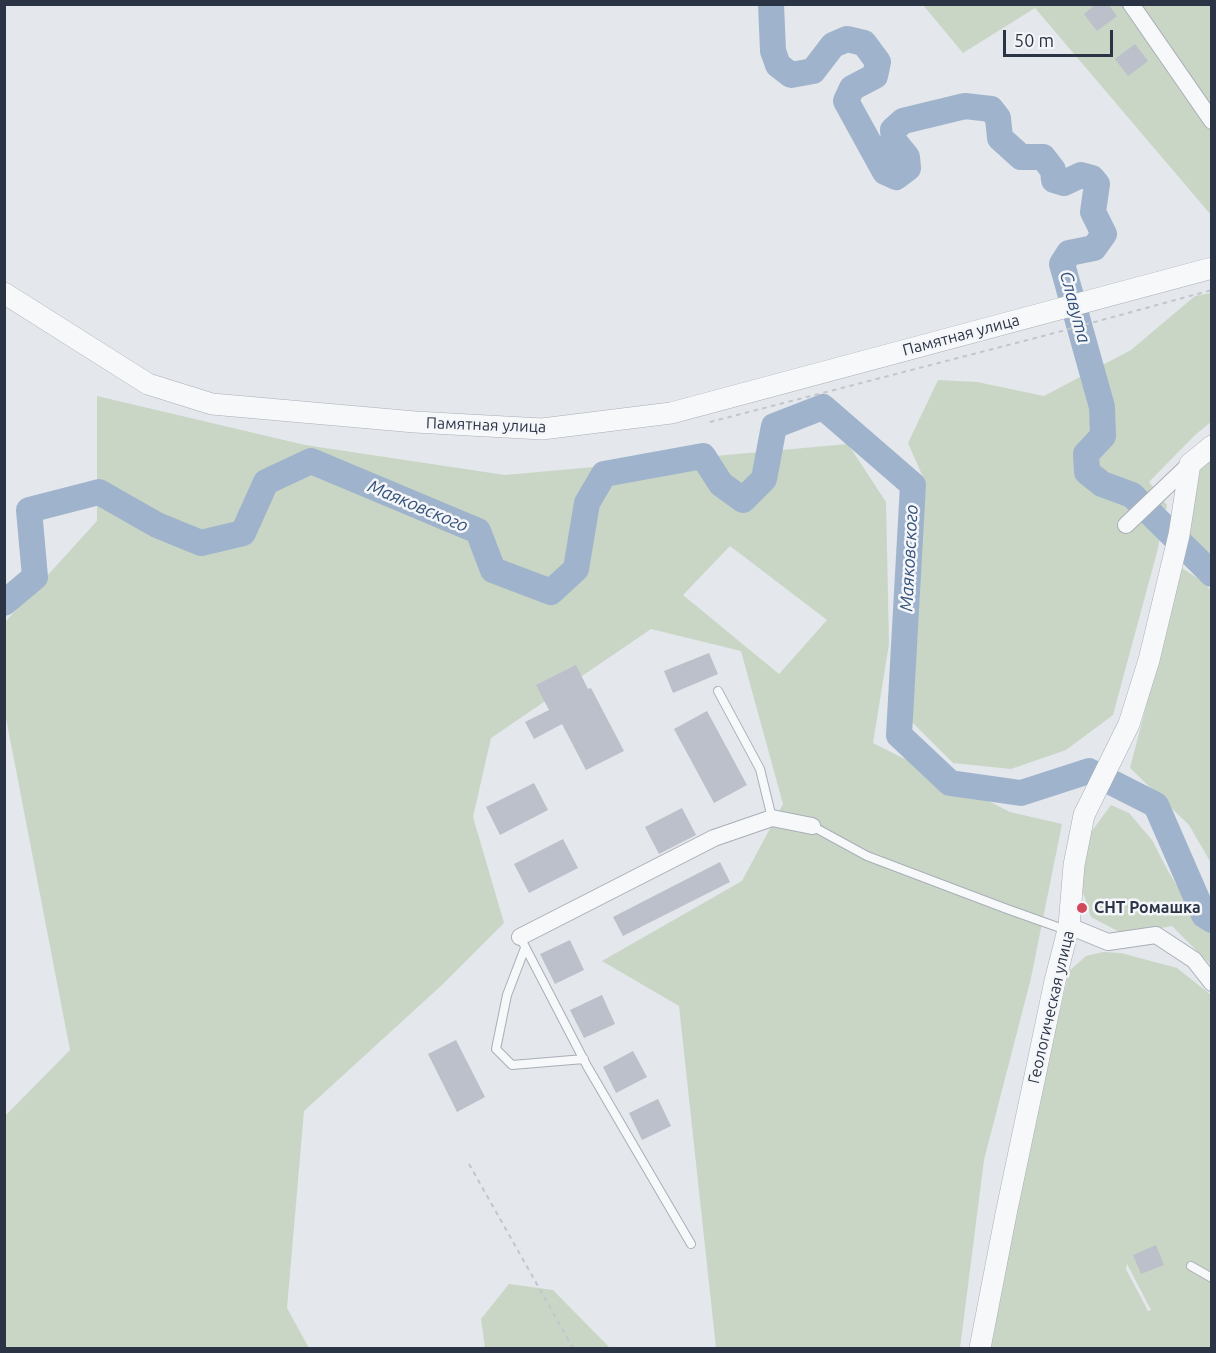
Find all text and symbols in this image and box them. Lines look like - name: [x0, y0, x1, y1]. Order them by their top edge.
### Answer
- scale bar: [1006, 18, 1116, 56]
- text: 50 m: [1014, 30, 1054, 50]
- water label: Славута: [1055, 269, 1095, 345]
- street label: Памятная улица: [900, 310, 1022, 360]
- street label: Памятная улица: [426, 413, 546, 437]
- water label: Маяковского: [365, 475, 471, 537]
- water label: Маяковского: [895, 504, 923, 612]
- place label: СНТ Ромашка: [1094, 898, 1201, 918]
- marker: СНТ Ромашка: [1075, 901, 1089, 915]
- street label: Геологическая улица: [1024, 929, 1078, 1085]

